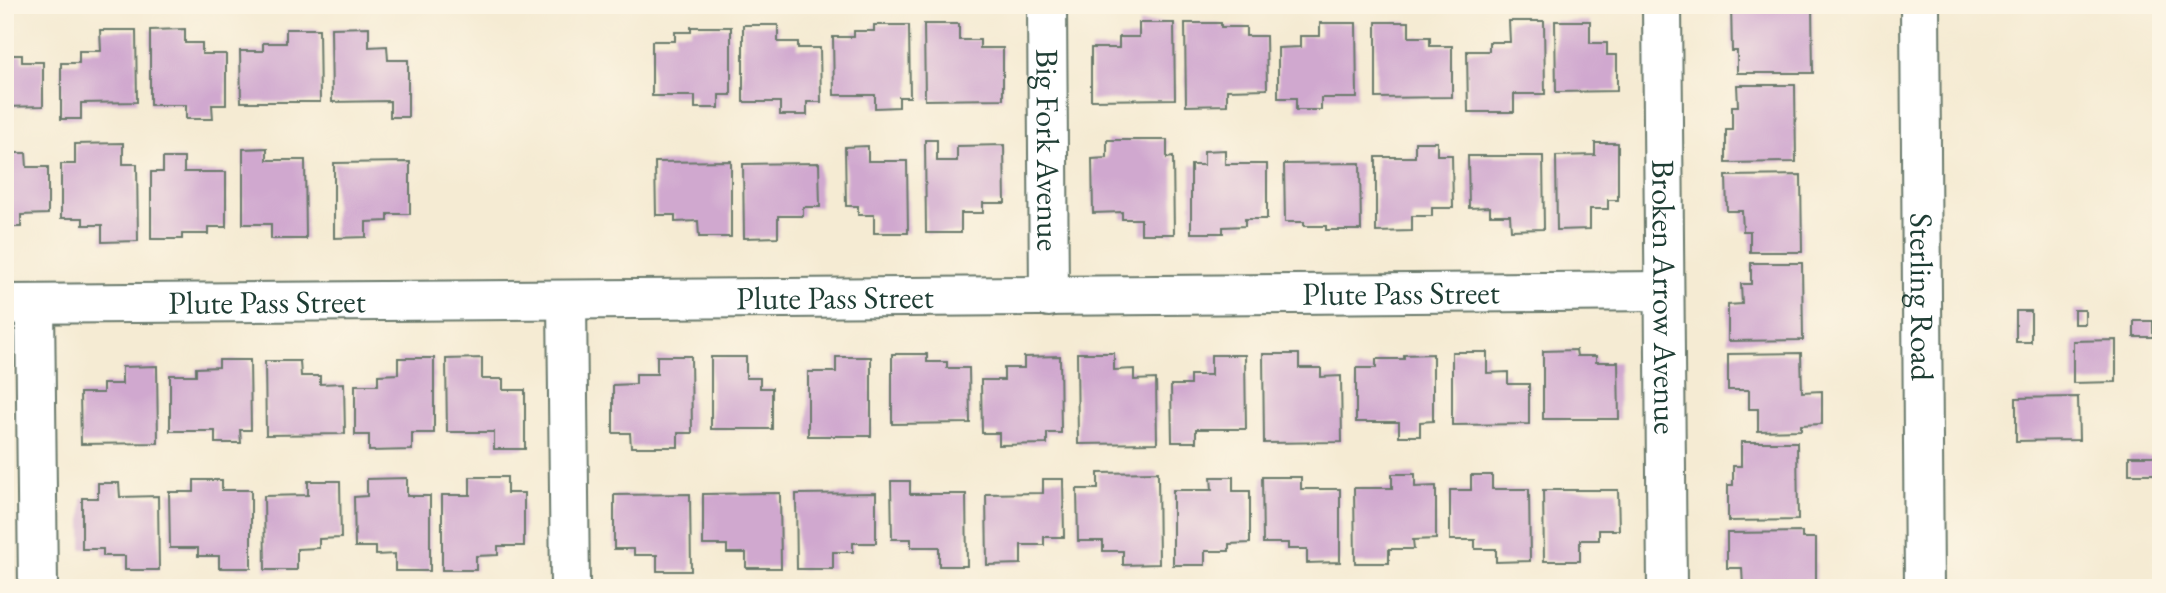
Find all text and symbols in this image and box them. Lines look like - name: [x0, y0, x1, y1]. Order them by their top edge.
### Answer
- street label: Big Fork Avenue: [1026, 49, 1070, 251]
- street label: Broken Arrow Avenue: [1642, 159, 1687, 435]
- street label: Sterling Road: [1900, 213, 1944, 382]
- street label: Plute Pass Street: [1302, 271, 1500, 315]
- street label: Plute Pass Street: [736, 276, 934, 319]
- street label: Plute Pass Street: [168, 280, 366, 324]

